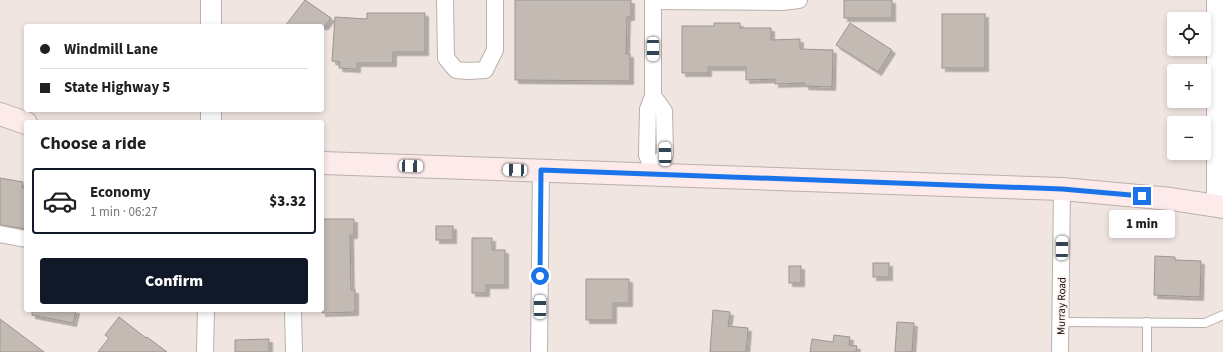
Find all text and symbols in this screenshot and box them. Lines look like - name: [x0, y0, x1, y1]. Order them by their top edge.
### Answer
- map controls: [1167, 12, 1211, 160]
- button: locate: [1167, 12, 1211, 56]
- car: [647, 37, 659, 61]
- text: Windmill Lane: [64, 39, 158, 60]
- button: +: [1167, 64, 1211, 108]
- text: State Highway 5: [64, 77, 170, 98]
- button: −: [1167, 116, 1211, 160]
- text: Choose a ride: [40, 131, 146, 156]
- car: [659, 142, 671, 166]
- car: [399, 160, 423, 172]
- car: [503, 164, 527, 176]
- text: Economy: [90, 182, 151, 203]
- icon: car: [42, 183, 78, 219]
- route end: [1133, 187, 1151, 205]
- text: $3.32: [269, 191, 306, 212]
- text: 1 min · 06:27: [90, 203, 158, 221]
- callout: 1 min: [1109, 210, 1175, 238]
- text: 1 min: [1126, 215, 1158, 233]
- car: [1056, 236, 1068, 260]
- button: Confirm: [40, 258, 308, 304]
- route start: [531, 267, 549, 285]
- street label: Murray Road: [1053, 277, 1070, 335]
- car: [534, 295, 546, 319]

